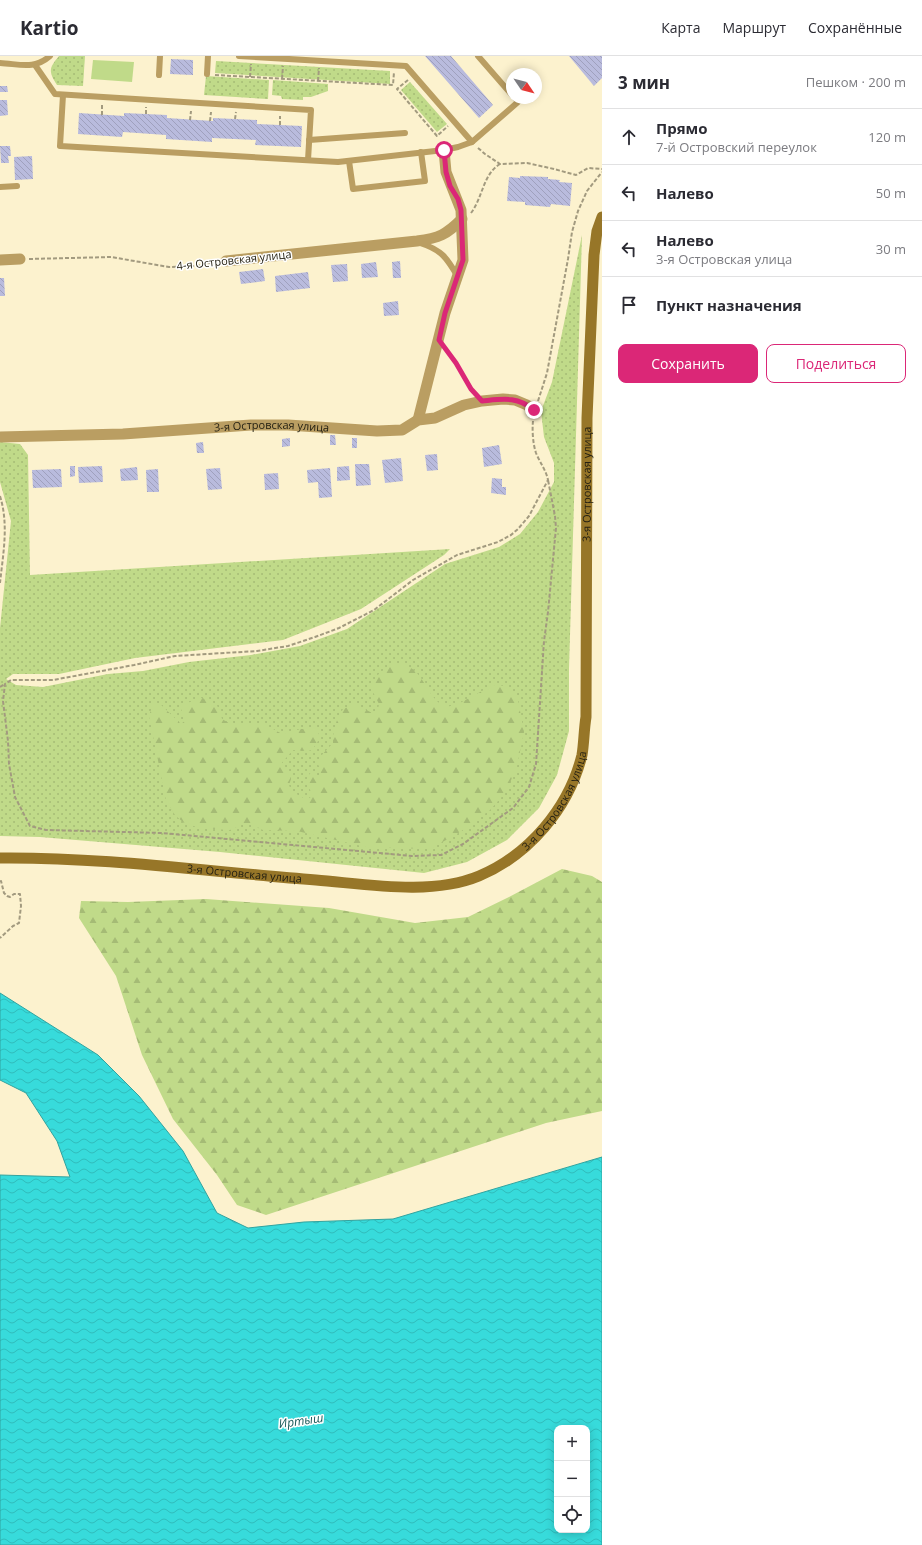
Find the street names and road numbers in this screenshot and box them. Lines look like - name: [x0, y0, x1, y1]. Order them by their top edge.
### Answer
- street label: 4-я Островская улица: [176, 246, 292, 273]
- street label: 3-я Островская улица: [213, 417, 330, 435]
- street label: 3-я Островская улица: [579, 426, 594, 542]
- street label: 3-я Островская улица: [518, 750, 589, 854]
- street label: 3-я Островская улица: [186, 860, 303, 886]

